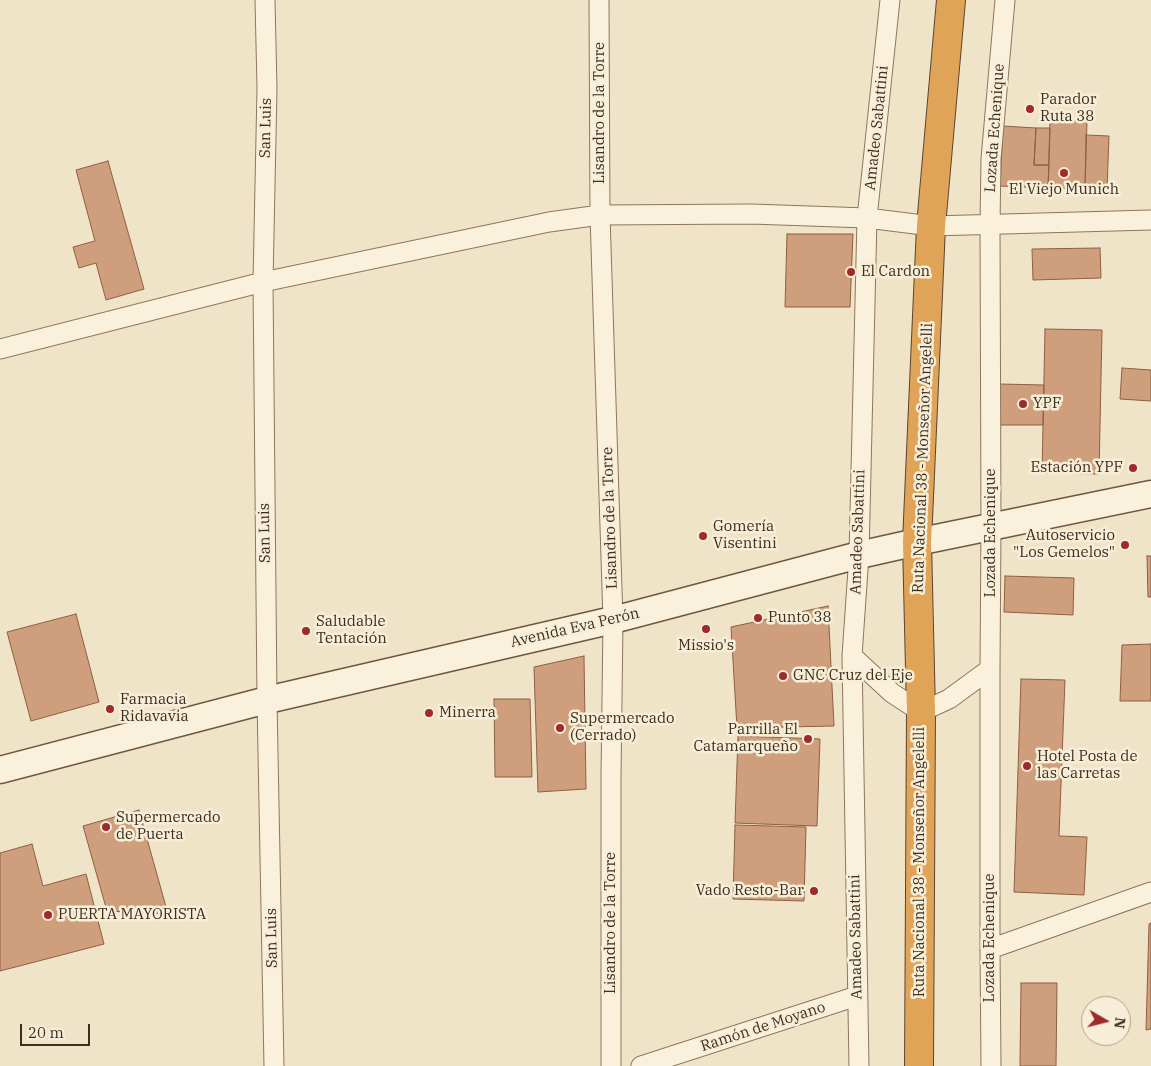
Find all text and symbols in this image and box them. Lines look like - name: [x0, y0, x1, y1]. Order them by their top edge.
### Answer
- street label: Lisandro de la Torre: [591, 42, 609, 184]
- street label: Lozada Echenique: [982, 63, 1008, 193]
- street label: Amadeo Sabattini: [861, 65, 893, 191]
- place label: Parador Ruta 38: [1040, 91, 1096, 126]
- street label: San Luis: [256, 98, 276, 158]
- marker: Parador Ruta 38: [1024, 103, 1036, 115]
- marker: El Viejo Munich: [1058, 167, 1070, 179]
- place label: El Viejo Munich: [1009, 181, 1119, 199]
- place label: El Cardon: [861, 263, 930, 281]
- marker: El Cardon: [845, 266, 857, 278]
- street label: Ruta Nacional 38 - Monseñor Angelelli: [909, 323, 937, 593]
- place label: YPF: [1033, 395, 1061, 413]
- marker: YPF: [1017, 398, 1029, 410]
- street label: Lisandro de la Torre: [599, 447, 621, 589]
- place label: Estación YPF: [1030, 459, 1123, 477]
- marker: Estación YPF: [1127, 462, 1139, 474]
- street label: Lozada Echenique: [982, 468, 1000, 598]
- street label: Amadeo Sabattini: [847, 469, 869, 595]
- street label: San Luis: [255, 503, 275, 563]
- place label: Gomería Visentini: [713, 518, 777, 553]
- place label: Autoservicio "Los Gemelos": [1013, 527, 1115, 562]
- marker: Gomería Visentini: [697, 530, 709, 542]
- marker: Autoservicio "Los Gemelos": [1119, 539, 1131, 551]
- street label: Avenida Eva Perón: [509, 604, 641, 652]
- place label: Punto 38: [768, 609, 831, 627]
- marker: Punto 38: [752, 612, 764, 624]
- place label: Saludable Tentación: [316, 613, 387, 648]
- marker: Missio's: [700, 623, 712, 635]
- marker: Saludable Tentación: [300, 625, 312, 637]
- place label: Missio's: [678, 637, 734, 655]
- place label: GNC Cruz del Eje: [793, 667, 913, 685]
- marker: GNC Cruz del Eje: [777, 670, 789, 682]
- place label: Farmacia Ridavavia: [120, 691, 189, 726]
- marker: Farmacia Ridavavia: [104, 703, 116, 715]
- place label: Minerra: [439, 704, 496, 722]
- marker: Minerra: [423, 707, 435, 719]
- place label: Supermercado (Cerrado): [570, 710, 675, 745]
- place label: Parrilla El Catamarqueño: [693, 721, 798, 756]
- marker: Supermercado (Cerrado): [554, 722, 566, 734]
- street label: Ruta Nacional 38 - Monseñor Angelelli: [911, 727, 929, 997]
- marker: Parrilla El Catamarqueño: [802, 733, 814, 745]
- place label: Hotel Posta de las Carretas: [1037, 748, 1137, 783]
- marker: Hotel Posta de las Carretas: [1021, 760, 1033, 772]
- place label: Supermercado de Puerta: [116, 809, 221, 844]
- marker: Supermercado de Puerta: [100, 821, 112, 833]
- street label: Lisandro de la Torre: [602, 852, 620, 994]
- street label: Lozada Echenique: [981, 873, 999, 1003]
- street label: Amadeo Sabattini: [846, 874, 866, 1000]
- place label: Vado Resto-Bar: [696, 882, 804, 900]
- marker: Vado Resto-Bar: [808, 885, 820, 897]
- place label: PUERTA MAYORISTA: [58, 906, 206, 924]
- street label: San Luis: [262, 908, 282, 968]
- marker: PUERTA MAYORISTA: [42, 909, 54, 921]
- north arrow: [1081, 996, 1131, 1046]
- street label: Ramón de Moyano: [698, 998, 828, 1056]
- scale bar: [22, 1014, 92, 1046]
- text: N: [1110, 1016, 1130, 1030]
- text: 20 m: [28, 1023, 64, 1042]

